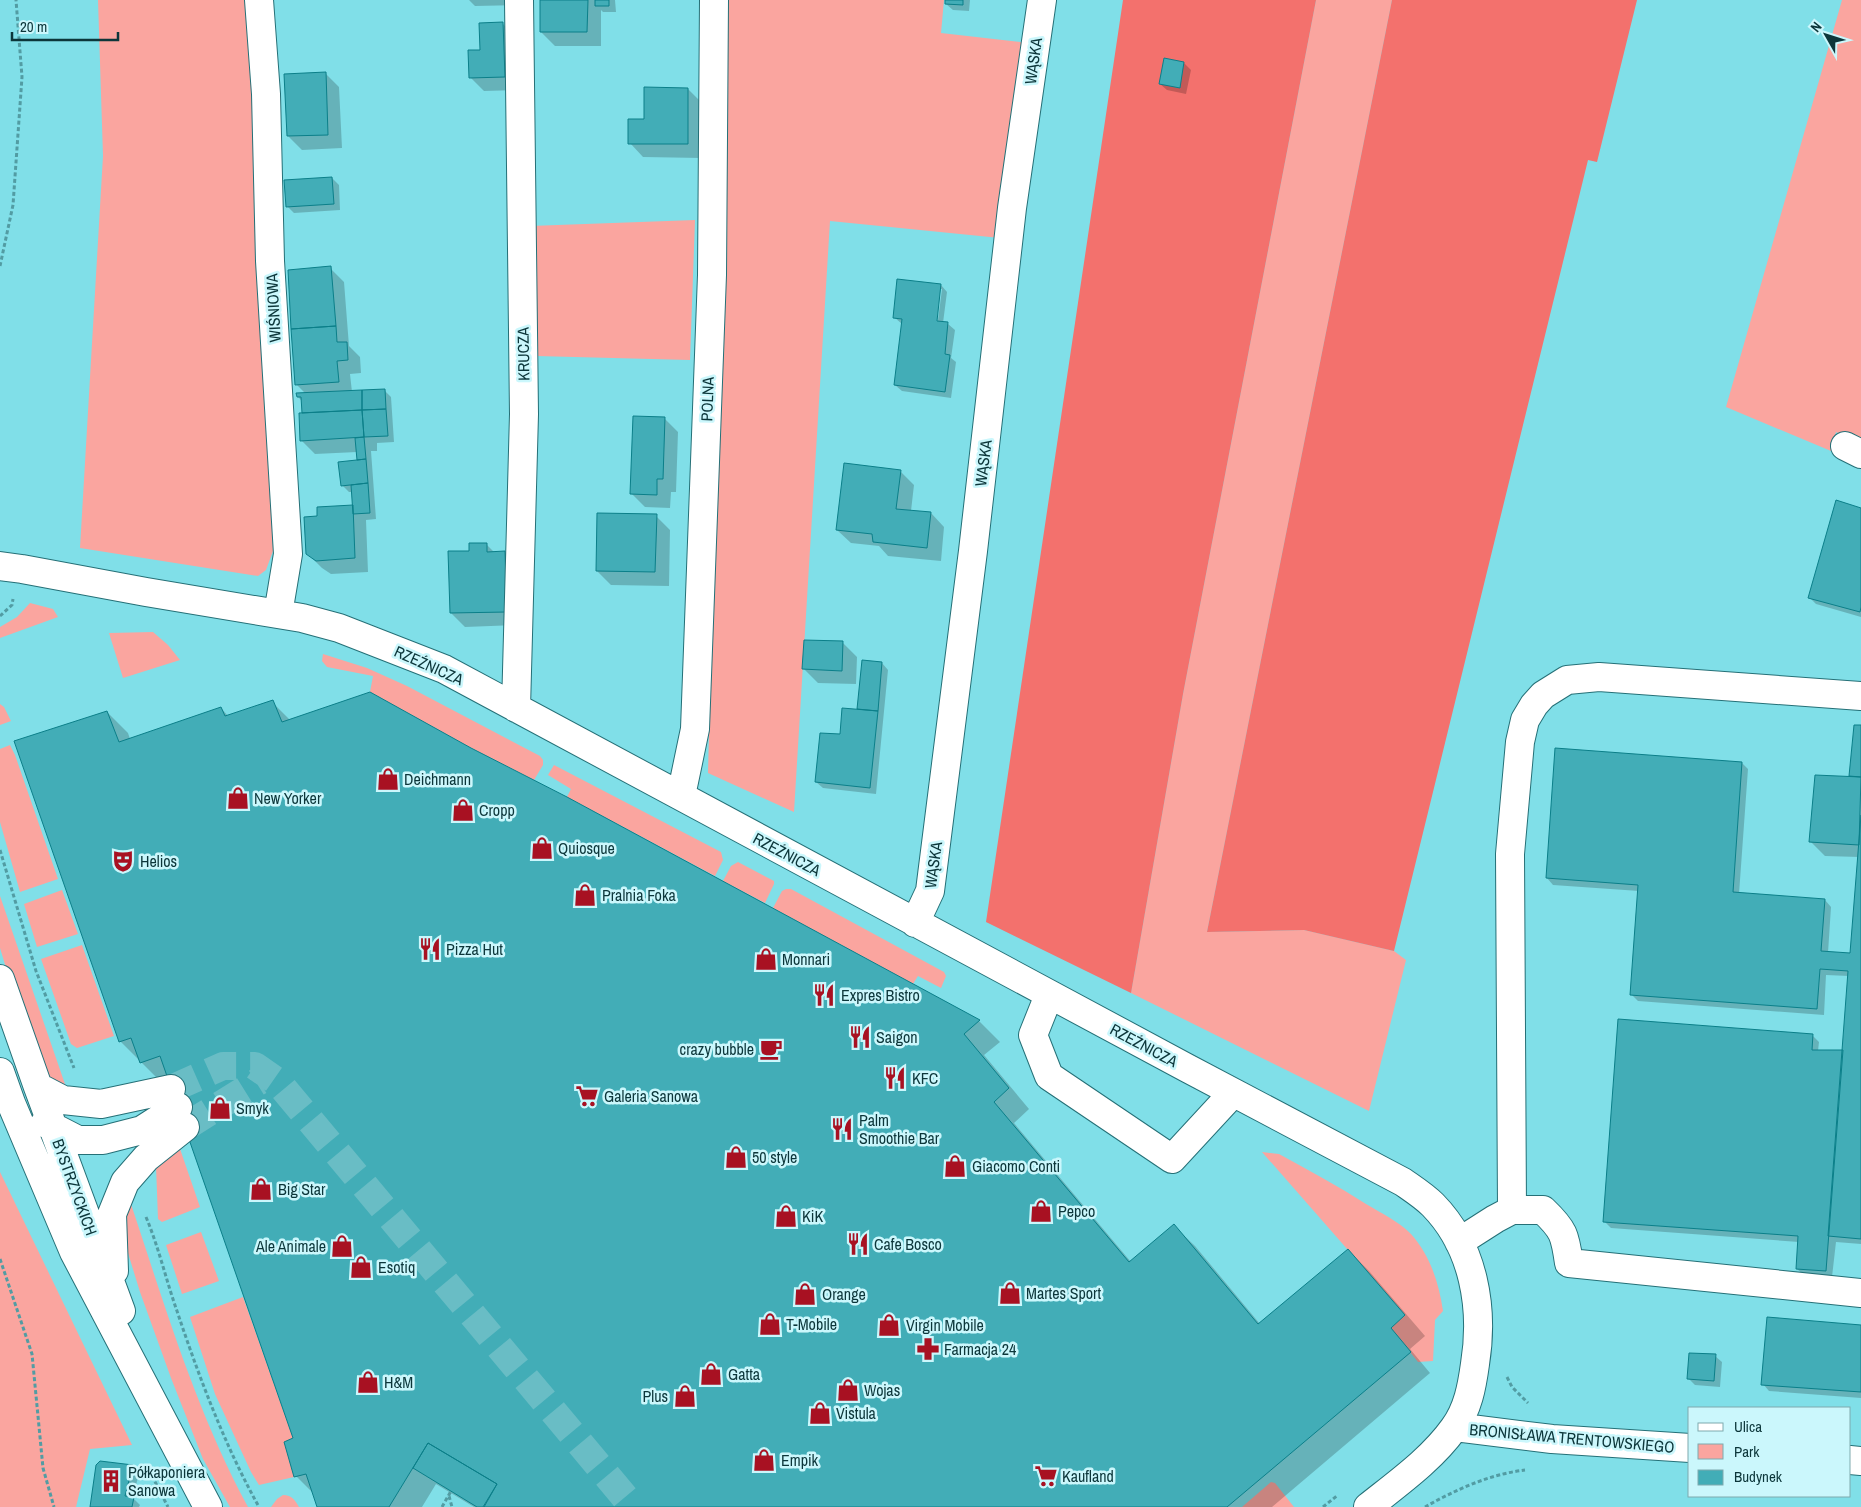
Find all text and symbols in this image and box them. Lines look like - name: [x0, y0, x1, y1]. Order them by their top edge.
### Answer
- scale bar: [12, 10, 119, 42]
- north arrow: [1801, 10, 1851, 60]
- text: 20 m: [20, 16, 47, 37]
- text: N: [1806, 18, 1826, 36]
- street label: WĄSKA: [1019, 36, 1047, 86]
- street label: WIŚNIOWA: [260, 273, 286, 343]
- street label: KRUCZA: [512, 327, 534, 381]
- street label: POLNA: [695, 376, 719, 422]
- street label: WĄSKA: [969, 438, 997, 488]
- street label: RZEŹNICZA: [391, 640, 467, 690]
- shop icon: Deichmann: [375, 766, 401, 792]
- place label: Deichmann: [404, 768, 471, 790]
- shop icon: New Yorker: [225, 785, 251, 811]
- place label: New Yorker: [254, 787, 322, 809]
- shop icon: Cropp: [450, 797, 476, 823]
- place label: Cropp: [479, 799, 515, 821]
- street label: RZEŹNICZA: [749, 827, 825, 881]
- shop icon: Quiosque: [529, 835, 555, 861]
- place label: Quiosque: [558, 837, 615, 859]
- street label: WĄSKA: [919, 840, 947, 890]
- theatre icon: Helios: [110, 848, 136, 874]
- place label: Helios: [140, 850, 177, 872]
- shop icon: Pralnia Foka: [572, 882, 598, 908]
- place label: Pralnia Foka: [602, 884, 676, 906]
- restaurant icon: Pizza Hut: [417, 936, 443, 962]
- place label: Pizza Hut: [446, 938, 503, 960]
- shop icon: Monnari: [753, 946, 779, 972]
- place label: Monnari: [782, 948, 830, 970]
- restaurant icon: Expres Bistro: [811, 982, 837, 1008]
- place label: Expres Bistro: [841, 984, 920, 1006]
- street label: RZEŹNICZA: [1106, 1018, 1182, 1072]
- restaurant icon: Saigon: [847, 1024, 873, 1050]
- place label: Saigon: [876, 1026, 918, 1048]
- cafe icon: crazy bubble: [758, 1036, 784, 1062]
- place label: crazy bubble: [680, 1038, 754, 1060]
- restaurant icon: KFC: [882, 1065, 908, 1091]
- place label: KFC: [912, 1067, 938, 1089]
- supermarket icon: Galeria Sanowa: [574, 1083, 600, 1109]
- place label: Galeria Sanowa: [604, 1085, 699, 1107]
- shop icon: Smyk: [207, 1095, 233, 1121]
- place label: Smyk: [236, 1097, 269, 1119]
- place label: Palm Smoothie Bar: [859, 1109, 940, 1149]
- restaurant icon: Palm Smoothie Bar: [829, 1116, 855, 1142]
- street label: BYSTRZYCKICH: [47, 1136, 103, 1238]
- shop icon: 50 style: [723, 1144, 749, 1170]
- place label: 50 style: [752, 1146, 797, 1168]
- shop icon: Giacomo Conti: [942, 1153, 968, 1179]
- place label: Giacomo Conti: [972, 1155, 1060, 1177]
- shop icon: Big Star: [248, 1176, 274, 1202]
- place label: Big Star: [278, 1178, 326, 1200]
- shop icon: Pepco: [1028, 1198, 1054, 1224]
- place label: Pepco: [1058, 1200, 1095, 1222]
- shop icon: KiK: [773, 1203, 799, 1229]
- place label: KiK: [802, 1205, 823, 1227]
- restaurant icon: Cafe Bosco: [845, 1231, 871, 1257]
- shop icon: Ale Animale: [329, 1233, 355, 1259]
- place label: Cafe Bosco: [874, 1233, 942, 1255]
- place label: Ale Animale: [255, 1235, 326, 1257]
- shop icon: Esotiq: [348, 1254, 374, 1280]
- place label: Esotiq: [378, 1256, 415, 1278]
- shop icon: Martes Sport: [997, 1280, 1023, 1306]
- shop icon: Orange: [792, 1281, 818, 1307]
- place label: Martes Sport: [1026, 1282, 1101, 1304]
- place label: Orange: [822, 1283, 866, 1305]
- shop icon: T-Mobile: [757, 1311, 783, 1337]
- shop icon: Virgin Mobile: [876, 1312, 902, 1338]
- place label: T-Mobile: [786, 1313, 837, 1335]
- place label: Virgin Mobile: [906, 1314, 984, 1336]
- pharmacy icon: Farmacja 24: [915, 1336, 941, 1362]
- place label: Farmacja 24: [944, 1338, 1016, 1360]
- shop icon: Gatta: [698, 1361, 724, 1387]
- place label: Gatta: [728, 1363, 761, 1385]
- shop icon: H&M: [355, 1369, 381, 1395]
- place label: H&M: [384, 1371, 413, 1393]
- shop icon: Wojas: [835, 1377, 861, 1403]
- place label: Wojas: [864, 1379, 900, 1401]
- shop icon: Plus: [672, 1383, 698, 1409]
- place label: Plus: [642, 1385, 668, 1407]
- shop icon: Vistula: [807, 1400, 833, 1426]
- place label: Vistula: [836, 1402, 877, 1424]
- legend: [1688, 1407, 1851, 1497]
- text: Ulica: [1734, 1416, 1762, 1437]
- street label: BRONISŁAWA TRENTOWSKIEGO: [1469, 1418, 1675, 1458]
- text: Park: [1734, 1441, 1760, 1462]
- shop icon: Empik: [751, 1447, 777, 1473]
- place label: Empik: [781, 1449, 819, 1471]
- place label: Półkaponiera Sanowa: [128, 1461, 206, 1501]
- supermarket icon: Kaufland: [1033, 1463, 1059, 1489]
- place label: Kaufland: [1062, 1465, 1114, 1487]
- text: Budynek: [1734, 1466, 1783, 1487]
- building icon: Półkaponiera Sanowa: [98, 1468, 124, 1494]

